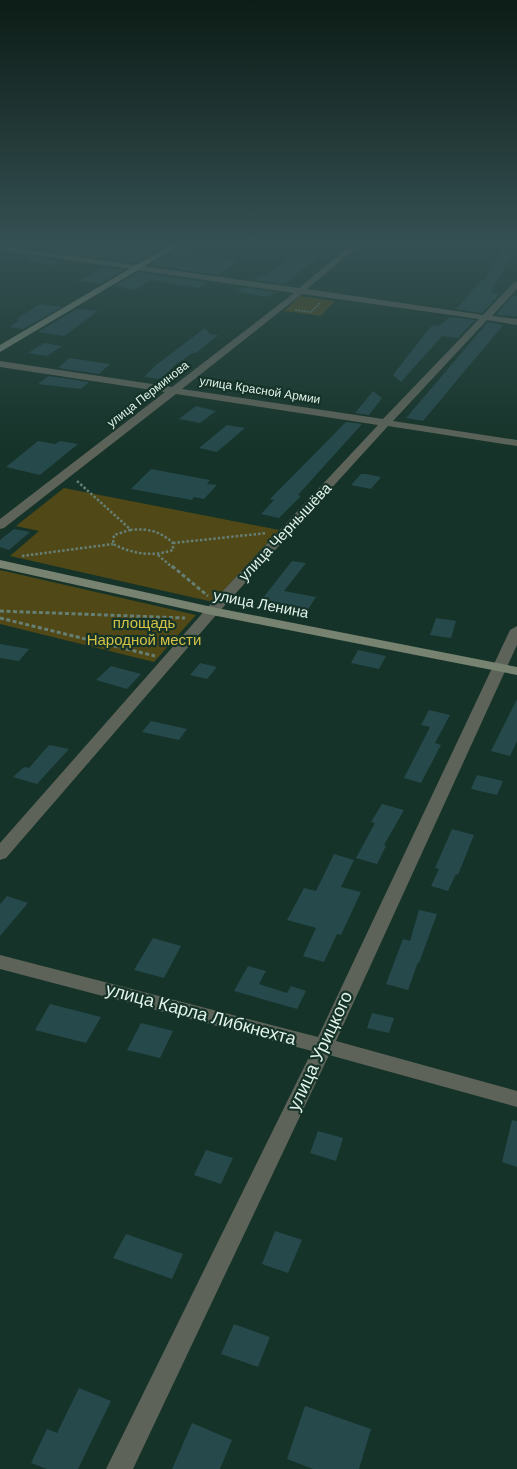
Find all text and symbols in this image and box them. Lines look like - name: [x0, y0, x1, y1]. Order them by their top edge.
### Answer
- street label: улица Перминова: [104, 357, 192, 431]
- street label: улица Красной Армии: [198, 373, 322, 407]
- street label: улица Чернышёва: [234, 478, 336, 585]
- street label: улица Ленина: [212, 585, 311, 623]
- park label: площадь Народной мести: [87, 613, 201, 650]
- street label: улица Карла Либкнехта: [103, 977, 300, 1051]
- street label: улица Урицкого: [282, 987, 358, 1115]

